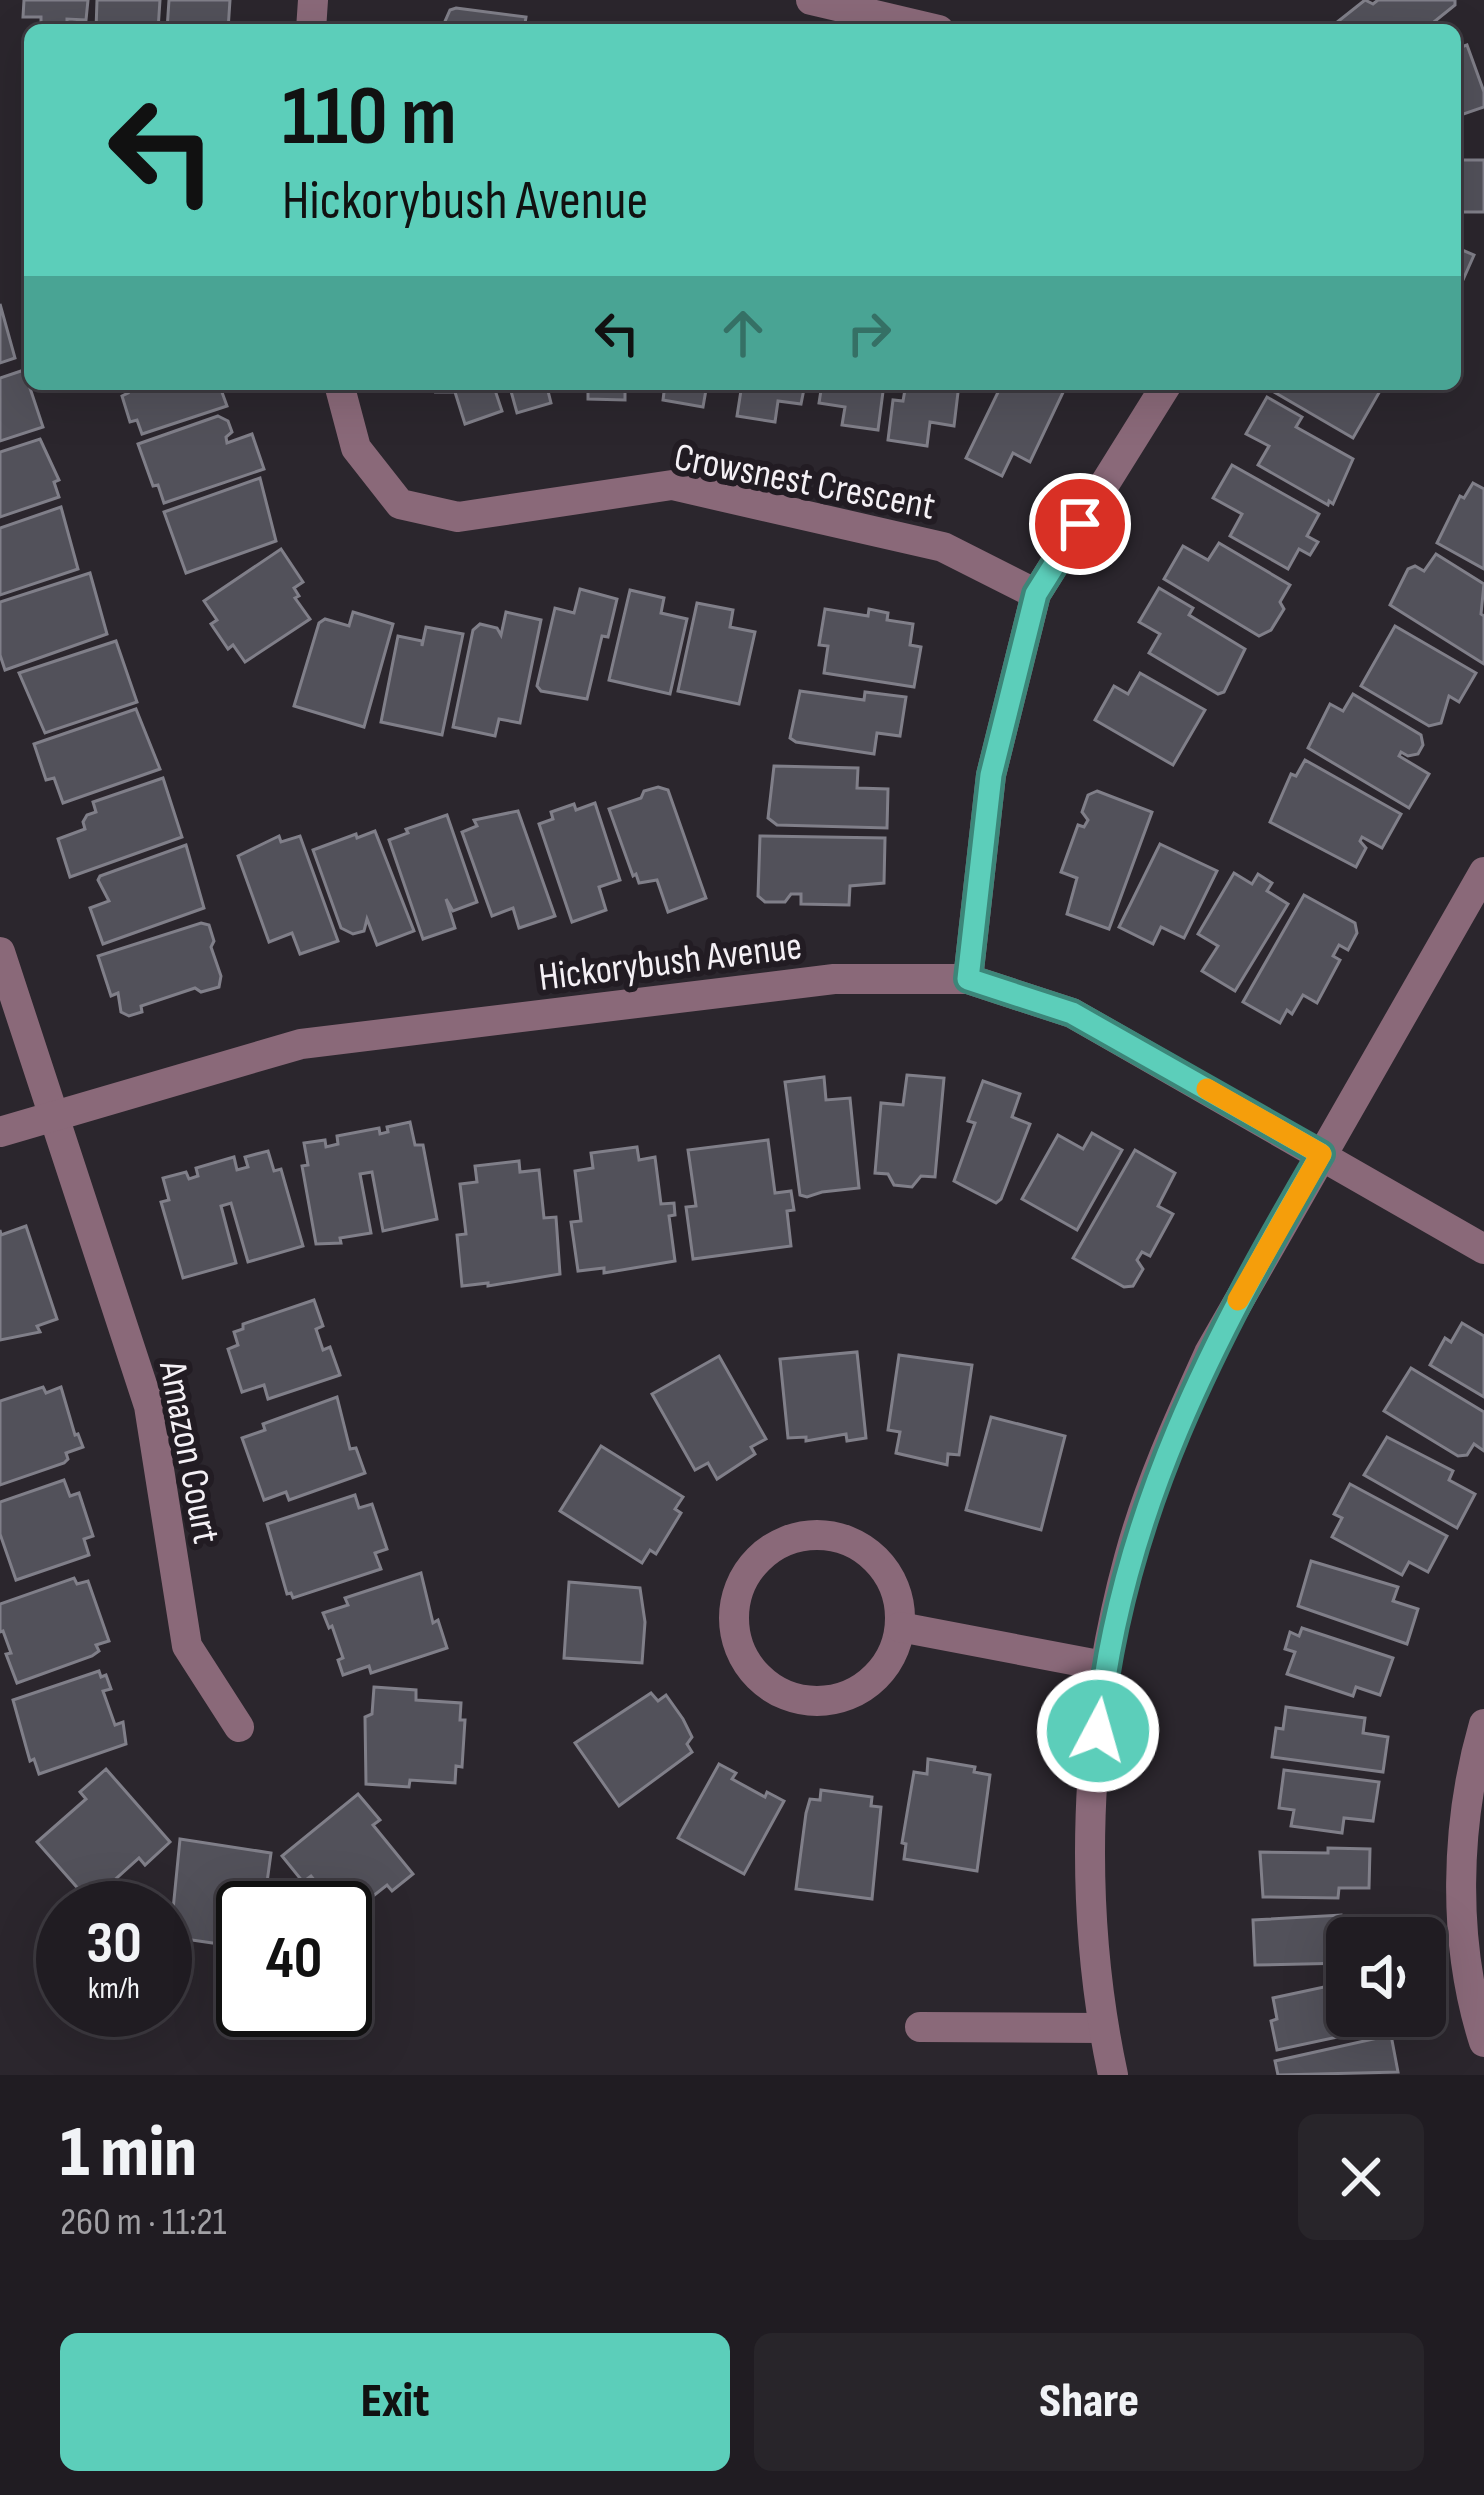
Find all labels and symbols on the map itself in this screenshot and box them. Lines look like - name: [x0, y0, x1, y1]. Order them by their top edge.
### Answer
- street label: Crowsnest Crescent: [670, 434, 939, 531]
- pin: [1029, 473, 1131, 575]
- street label: Hickorybush Avenue: [536, 923, 804, 1002]
- street label: Amazon Court: [148, 1356, 229, 1548]
- position arrow: [1035, 1668, 1161, 1794]
- speed limit sign: 40: [216, 1881, 372, 2037]

